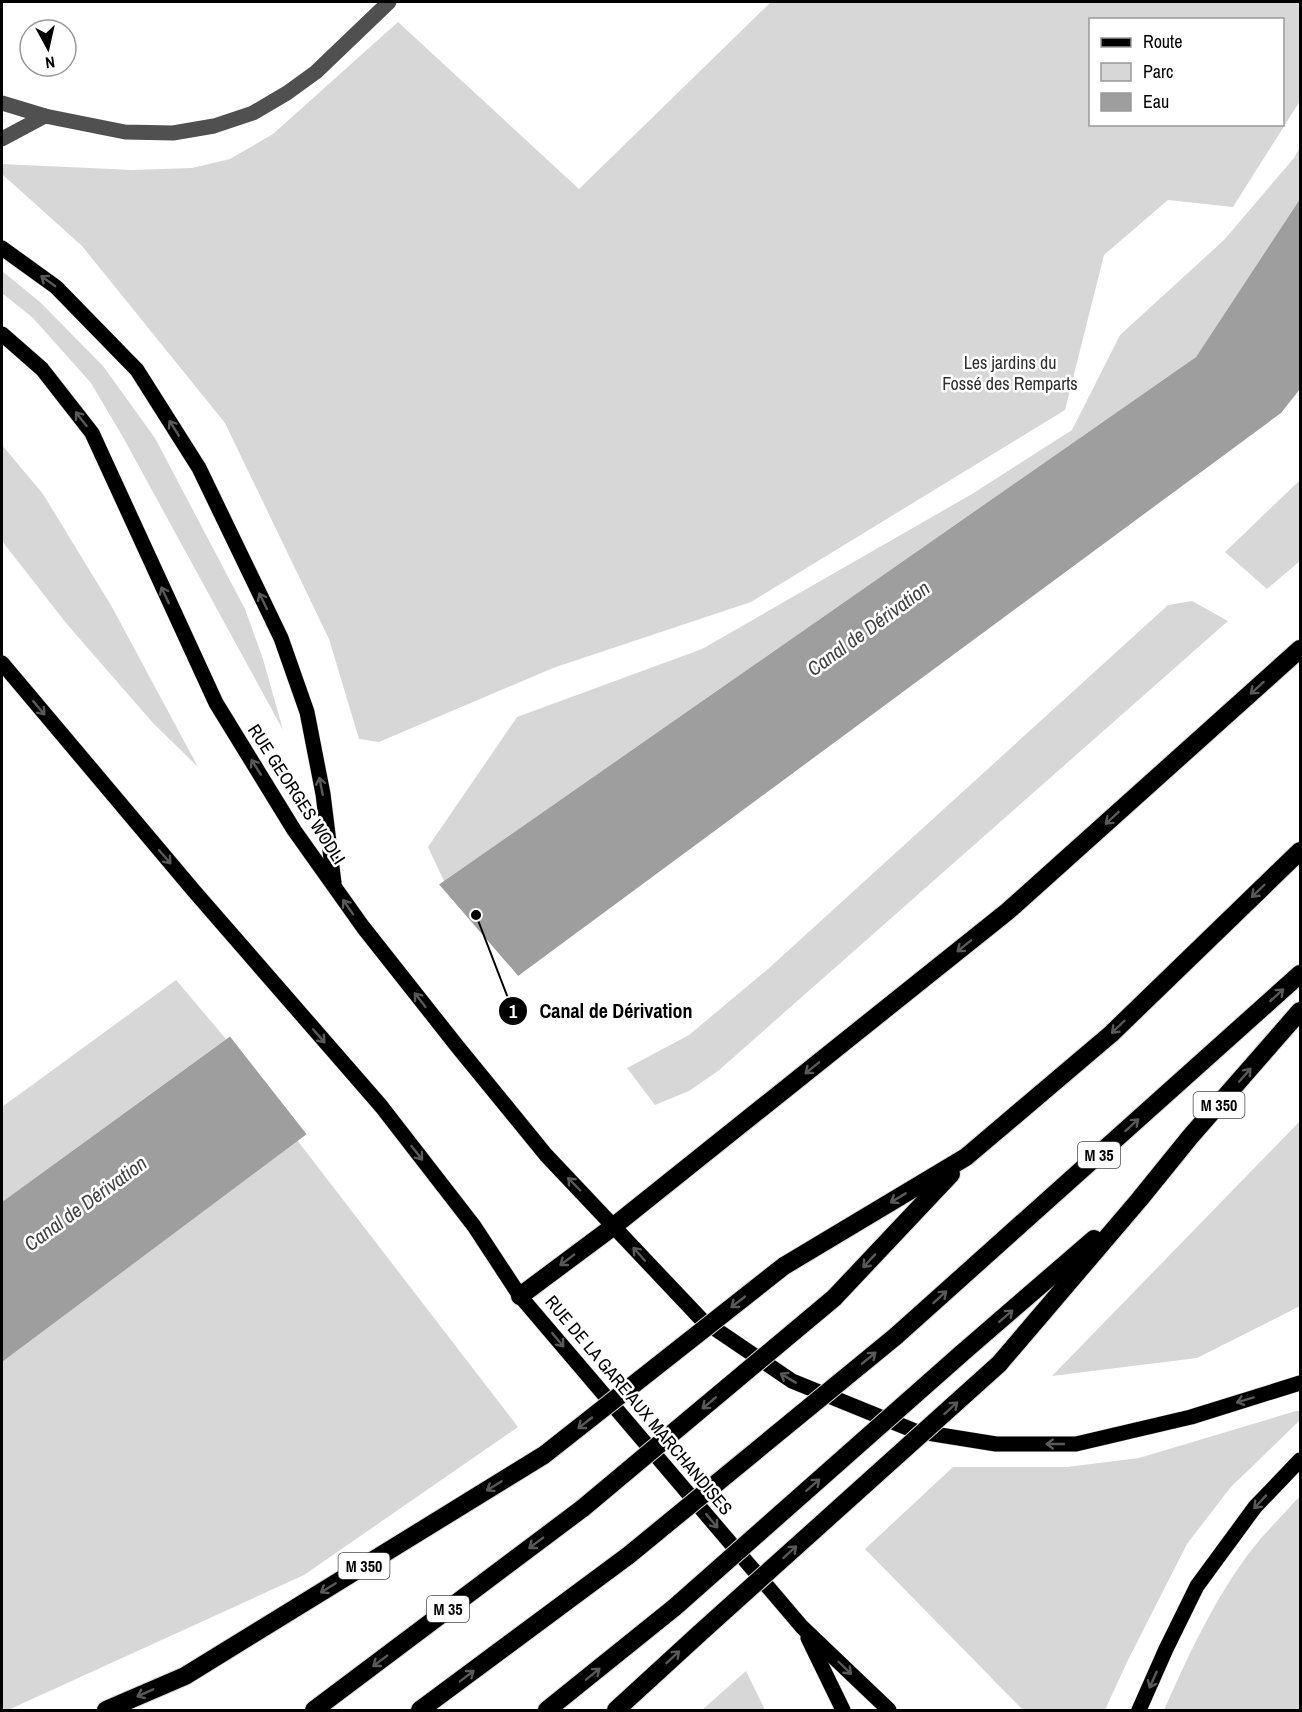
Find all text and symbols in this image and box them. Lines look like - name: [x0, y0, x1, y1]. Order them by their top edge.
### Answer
- north arrow: [18, 18, 78, 78]
- legend: [1089, 18, 1284, 126]
- text: Route: [1143, 29, 1182, 54]
- text: N: [44, 51, 56, 74]
- text: Parc: [1143, 59, 1173, 84]
- text: Eau: [1143, 89, 1169, 114]
- one-way arrow: [40, 275, 56, 288]
- park label: Les jardins du Fossé des Remparts: [942, 350, 1078, 396]
- one-way arrow: [75, 412, 87, 428]
- one-way arrow: [167, 420, 179, 437]
- water label: Canal de Dérivation: [801, 574, 935, 682]
- one-way arrow: [159, 586, 171, 604]
- one-way arrow: [257, 593, 269, 611]
- one-way arrow: [1250, 681, 1265, 695]
- one-way arrow: [32, 700, 46, 715]
- street label: RUE GEORGES WODLI: [242, 719, 352, 869]
- one-way arrow: [249, 759, 261, 776]
- one-way arrow: [316, 777, 327, 797]
- one-way arrow: [1104, 811, 1119, 825]
- one-way arrow: [158, 849, 172, 864]
- one-way arrow: [1251, 884, 1266, 898]
- one-way arrow: [342, 899, 354, 915]
- one-way arrow: [956, 939, 972, 952]
- one-way arrow: [1270, 988, 1285, 1002]
- callout: Canal de Dérivation: [498, 992, 705, 1030]
- one-way arrow: [414, 993, 427, 1009]
- text: Canal de Dérivation: [539, 997, 693, 1024]
- text: 1: [509, 999, 518, 1024]
- one-way arrow: [1111, 1019, 1126, 1033]
- one-way arrow: [313, 1028, 326, 1044]
- one-way arrow: [804, 1061, 820, 1074]
- one-way arrow: [1238, 1067, 1251, 1083]
- road number: M 350: [1194, 1092, 1244, 1118]
- one-way arrow: [1125, 1118, 1140, 1132]
- road number: M 35: [1078, 1142, 1120, 1168]
- one-way arrow: [411, 1144, 423, 1160]
- water label: Canal de Dérivation: [18, 1149, 152, 1257]
- one-way arrow: [566, 1176, 581, 1191]
- one-way arrow: [890, 1192, 907, 1204]
- one-way arrow: [632, 1247, 646, 1262]
- one-way arrow: [559, 1254, 575, 1266]
- one-way arrow: [862, 1254, 876, 1269]
- street label: RUE DE LA GARE AUX MARCHANDISES: [540, 1290, 739, 1520]
- one-way arrow: [932, 1290, 947, 1304]
- one-way arrow: [730, 1296, 746, 1309]
- one-way arrow: [998, 1309, 1013, 1323]
- one-way arrow: [551, 1332, 565, 1347]
- one-way arrow: [861, 1351, 876, 1365]
- one-way arrow: [780, 1371, 797, 1383]
- one-way arrow: [1236, 1395, 1255, 1406]
- one-way arrow: [701, 1396, 717, 1409]
- one-way arrow: [943, 1401, 958, 1415]
- one-way arrow: [577, 1417, 593, 1430]
- one-way arrow: [1046, 1438, 1066, 1450]
- one-way arrow: [805, 1478, 821, 1492]
- one-way arrow: [486, 1481, 503, 1493]
- one-way arrow: [1253, 1494, 1267, 1509]
- one-way arrow: [705, 1513, 718, 1529]
- one-way arrow: [528, 1537, 544, 1550]
- one-way arrow: [782, 1545, 797, 1559]
- road number: M 350: [338, 1553, 389, 1579]
- one-way arrow: [320, 1583, 337, 1595]
- road number: M 35: [427, 1596, 469, 1622]
- one-way arrow: [665, 1651, 680, 1665]
- one-way arrow: [373, 1655, 389, 1667]
- one-way arrow: [837, 1661, 852, 1675]
- one-way arrow: [584, 1667, 600, 1680]
- one-way arrow: [458, 1669, 474, 1682]
- one-way arrow: [1146, 1670, 1158, 1688]
- one-way arrow: [137, 1688, 155, 1700]

